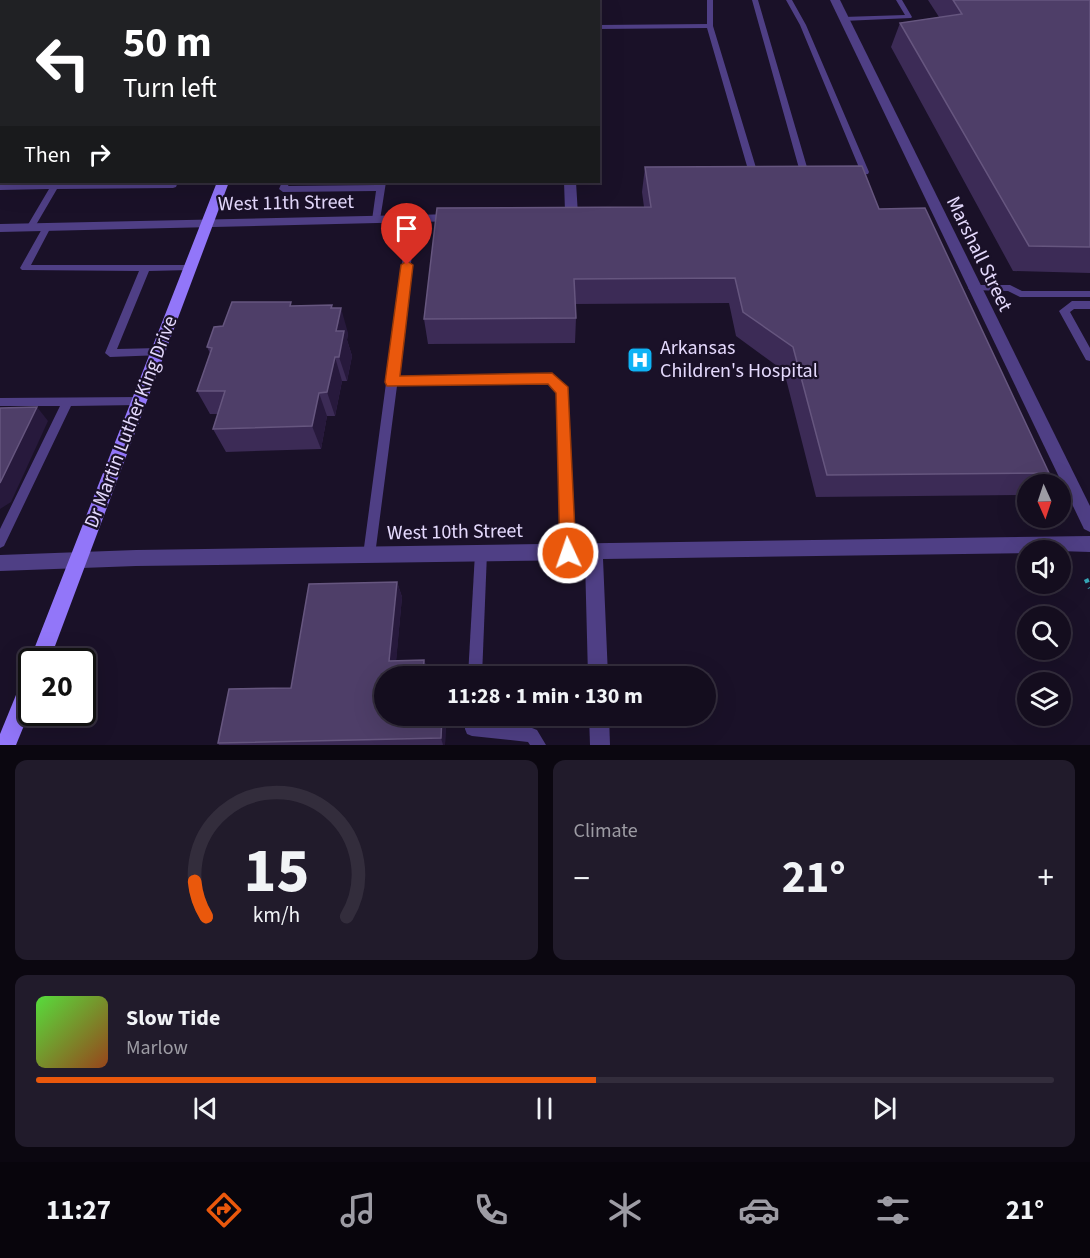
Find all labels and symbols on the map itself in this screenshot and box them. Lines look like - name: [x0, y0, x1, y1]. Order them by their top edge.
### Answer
- street label: West 11th Street: [218, 188, 354, 218]
- street label: Marshall Street: [939, 192, 1019, 317]
- pin: [381, 203, 432, 265]
- street label: Dr Martin Luther King Drive: [78, 312, 184, 532]
- place label: Arkansas Children's Hospital: [660, 334, 818, 385]
- hospital icon: Arkansas Children's Hospital: [625, 345, 655, 375]
- north arrow: [1017, 474, 1071, 528]
- street label: West 10th Street: [387, 517, 523, 547]
- position arrow: [536, 521, 600, 585]
- speed limit sign: 20: [18, 648, 96, 726]

